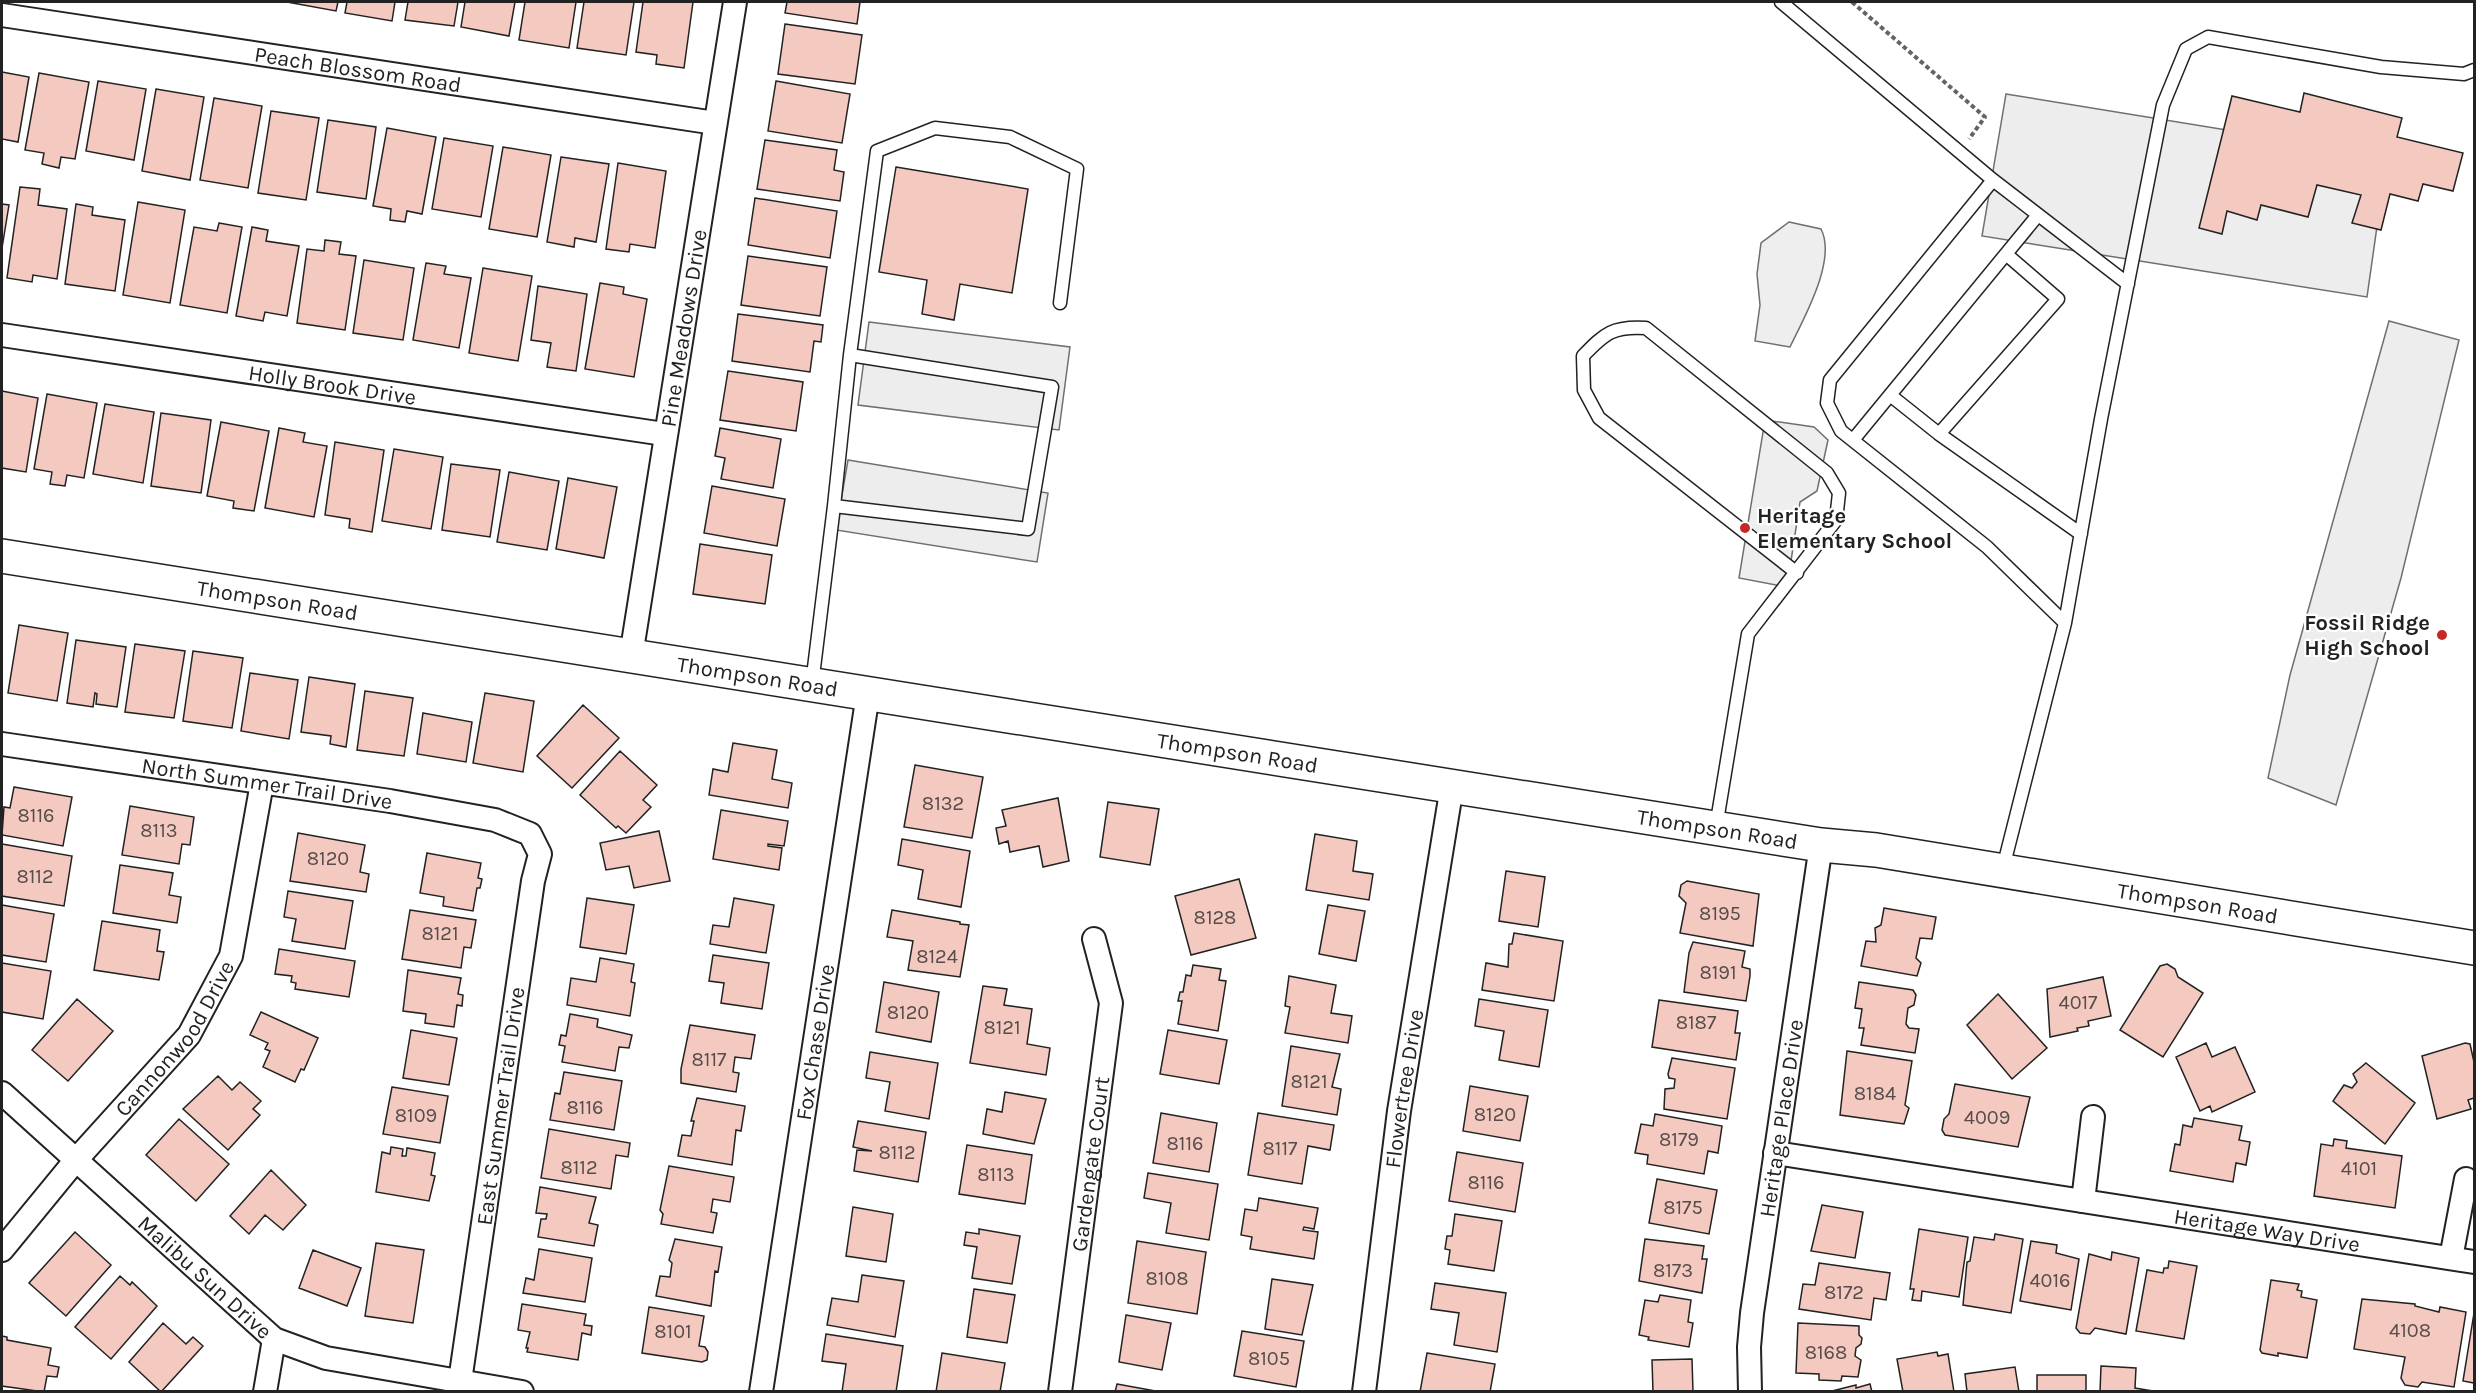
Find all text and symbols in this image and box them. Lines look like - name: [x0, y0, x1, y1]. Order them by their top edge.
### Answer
- street label: Peach Blossom Road: [252, 41, 463, 98]
- street label: Pine Meadows Drive: [656, 228, 713, 429]
- street label: Holly Brook Drive: [247, 360, 418, 411]
- place label: Heritage Elementary School: [1757, 503, 1952, 554]
- marker: Heritage Elementary School: [1738, 521, 1752, 535]
- street label: Thompson Road: [195, 575, 360, 626]
- place label: Fossil Ridge High School: [2304, 610, 2430, 661]
- marker: Fossil Ridge High School: [2435, 628, 2449, 642]
- street label: Thompson Road: [675, 651, 840, 703]
- street label: Thompson Road: [1155, 728, 1320, 779]
- street label: North Summer Trail Drive: [140, 753, 394, 815]
- house number: 8132: [922, 792, 964, 815]
- house number: 8116: [18, 804, 54, 827]
- street label: Thompson Road: [1635, 804, 1800, 855]
- house number: 8113: [140, 819, 178, 842]
- house number: 8120: [307, 847, 349, 870]
- house number: 8112: [16, 865, 54, 888]
- street label: Thompson Road: [2115, 878, 2280, 930]
- house number: 8195: [1699, 902, 1741, 925]
- house number: 8128: [1194, 906, 1236, 929]
- house number: 8121: [421, 922, 459, 945]
- house number: 8124: [916, 945, 958, 968]
- street label: Cannonwood Drive: [110, 956, 240, 1122]
- house number: 8191: [1699, 961, 1737, 984]
- street label: Fox Chase Drive: [791, 962, 840, 1122]
- street label: East Summer Trail Drive: [471, 985, 531, 1227]
- house number: 4017: [2058, 991, 2098, 1014]
- house number: 8120: [887, 1001, 929, 1024]
- street label: Flowertree Drive: [1380, 1007, 1429, 1170]
- house number: 8187: [1676, 1011, 1717, 1034]
- house number: 8121: [983, 1016, 1021, 1039]
- street label: Heritage Place Drive: [1754, 1018, 1809, 1219]
- house number: 8117: [692, 1048, 727, 1071]
- house number: 8121: [1290, 1070, 1328, 1093]
- street label: Gardengate Court: [1067, 1075, 1115, 1253]
- house number: 8184: [1854, 1082, 1896, 1105]
- house number: 8116: [567, 1096, 603, 1119]
- house number: 8120: [1474, 1103, 1516, 1126]
- house number: 8109: [395, 1104, 437, 1127]
- house number: 4009: [1964, 1106, 2010, 1129]
- house number: 8179: [1659, 1128, 1699, 1151]
- house number: 8116: [1167, 1132, 1203, 1155]
- house number: 8117: [1263, 1137, 1298, 1160]
- house number: 8112: [878, 1141, 916, 1164]
- house number: 8112: [560, 1156, 598, 1179]
- house number: 4101: [2341, 1157, 2377, 1180]
- house number: 8113: [977, 1163, 1015, 1186]
- house number: 8116: [1468, 1171, 1504, 1194]
- house number: 8175: [1663, 1196, 1703, 1219]
- street label: Heritage Way Drive: [2172, 1203, 2362, 1258]
- street label: Malibu Sun Drive: [132, 1210, 277, 1345]
- house number: 8173: [1653, 1259, 1693, 1282]
- house number: 8108: [1145, 1267, 1189, 1290]
- house number: 4016: [2029, 1269, 2071, 1292]
- house number: 8172: [1824, 1281, 1864, 1304]
- house number: 4108: [2389, 1319, 2431, 1342]
- house number: 8101: [654, 1320, 692, 1343]
- house number: 8168: [1805, 1341, 1847, 1364]
- house number: 8105: [1248, 1347, 1290, 1370]

